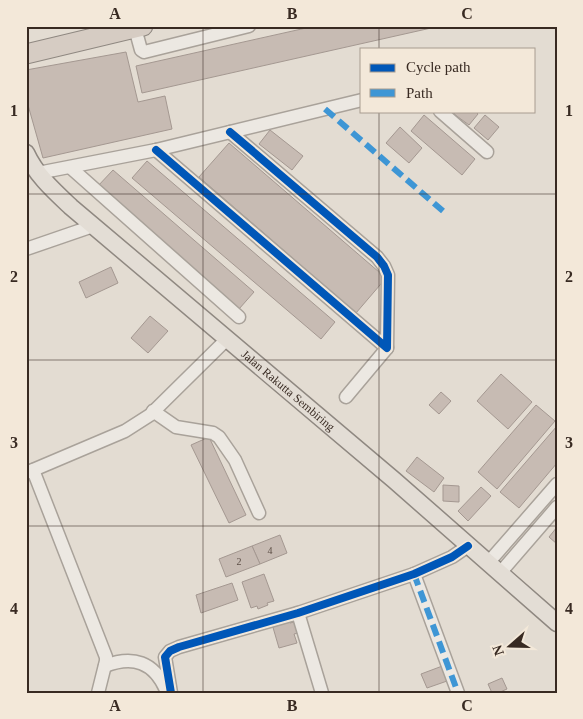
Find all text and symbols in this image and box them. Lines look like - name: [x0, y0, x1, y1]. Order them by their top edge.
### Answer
- text: A: [109, 5, 121, 22]
- text: B: [287, 5, 298, 22]
- text: C: [461, 5, 473, 22]
- legend: [360, 48, 536, 112]
- text: Cycle path: [406, 59, 471, 75]
- text: Path: [406, 85, 433, 101]
- text: 1: [10, 102, 18, 119]
- text: 1: [565, 102, 573, 119]
- text: 2: [10, 268, 18, 285]
- text: 2: [565, 268, 573, 285]
- street label: Jalan Rakutta Sembiring: [238, 347, 338, 434]
- text: 3: [10, 434, 18, 451]
- text: 3: [565, 434, 573, 451]
- house number: 4: [268, 545, 273, 556]
- house number: 2: [237, 556, 242, 567]
- text: 4: [10, 600, 18, 617]
- text: 4: [565, 600, 573, 617]
- north arrow: [486, 622, 536, 672]
- text: N: [489, 643, 507, 658]
- text: A: [109, 697, 121, 714]
- text: B: [287, 697, 298, 714]
- text: C: [461, 697, 473, 714]

